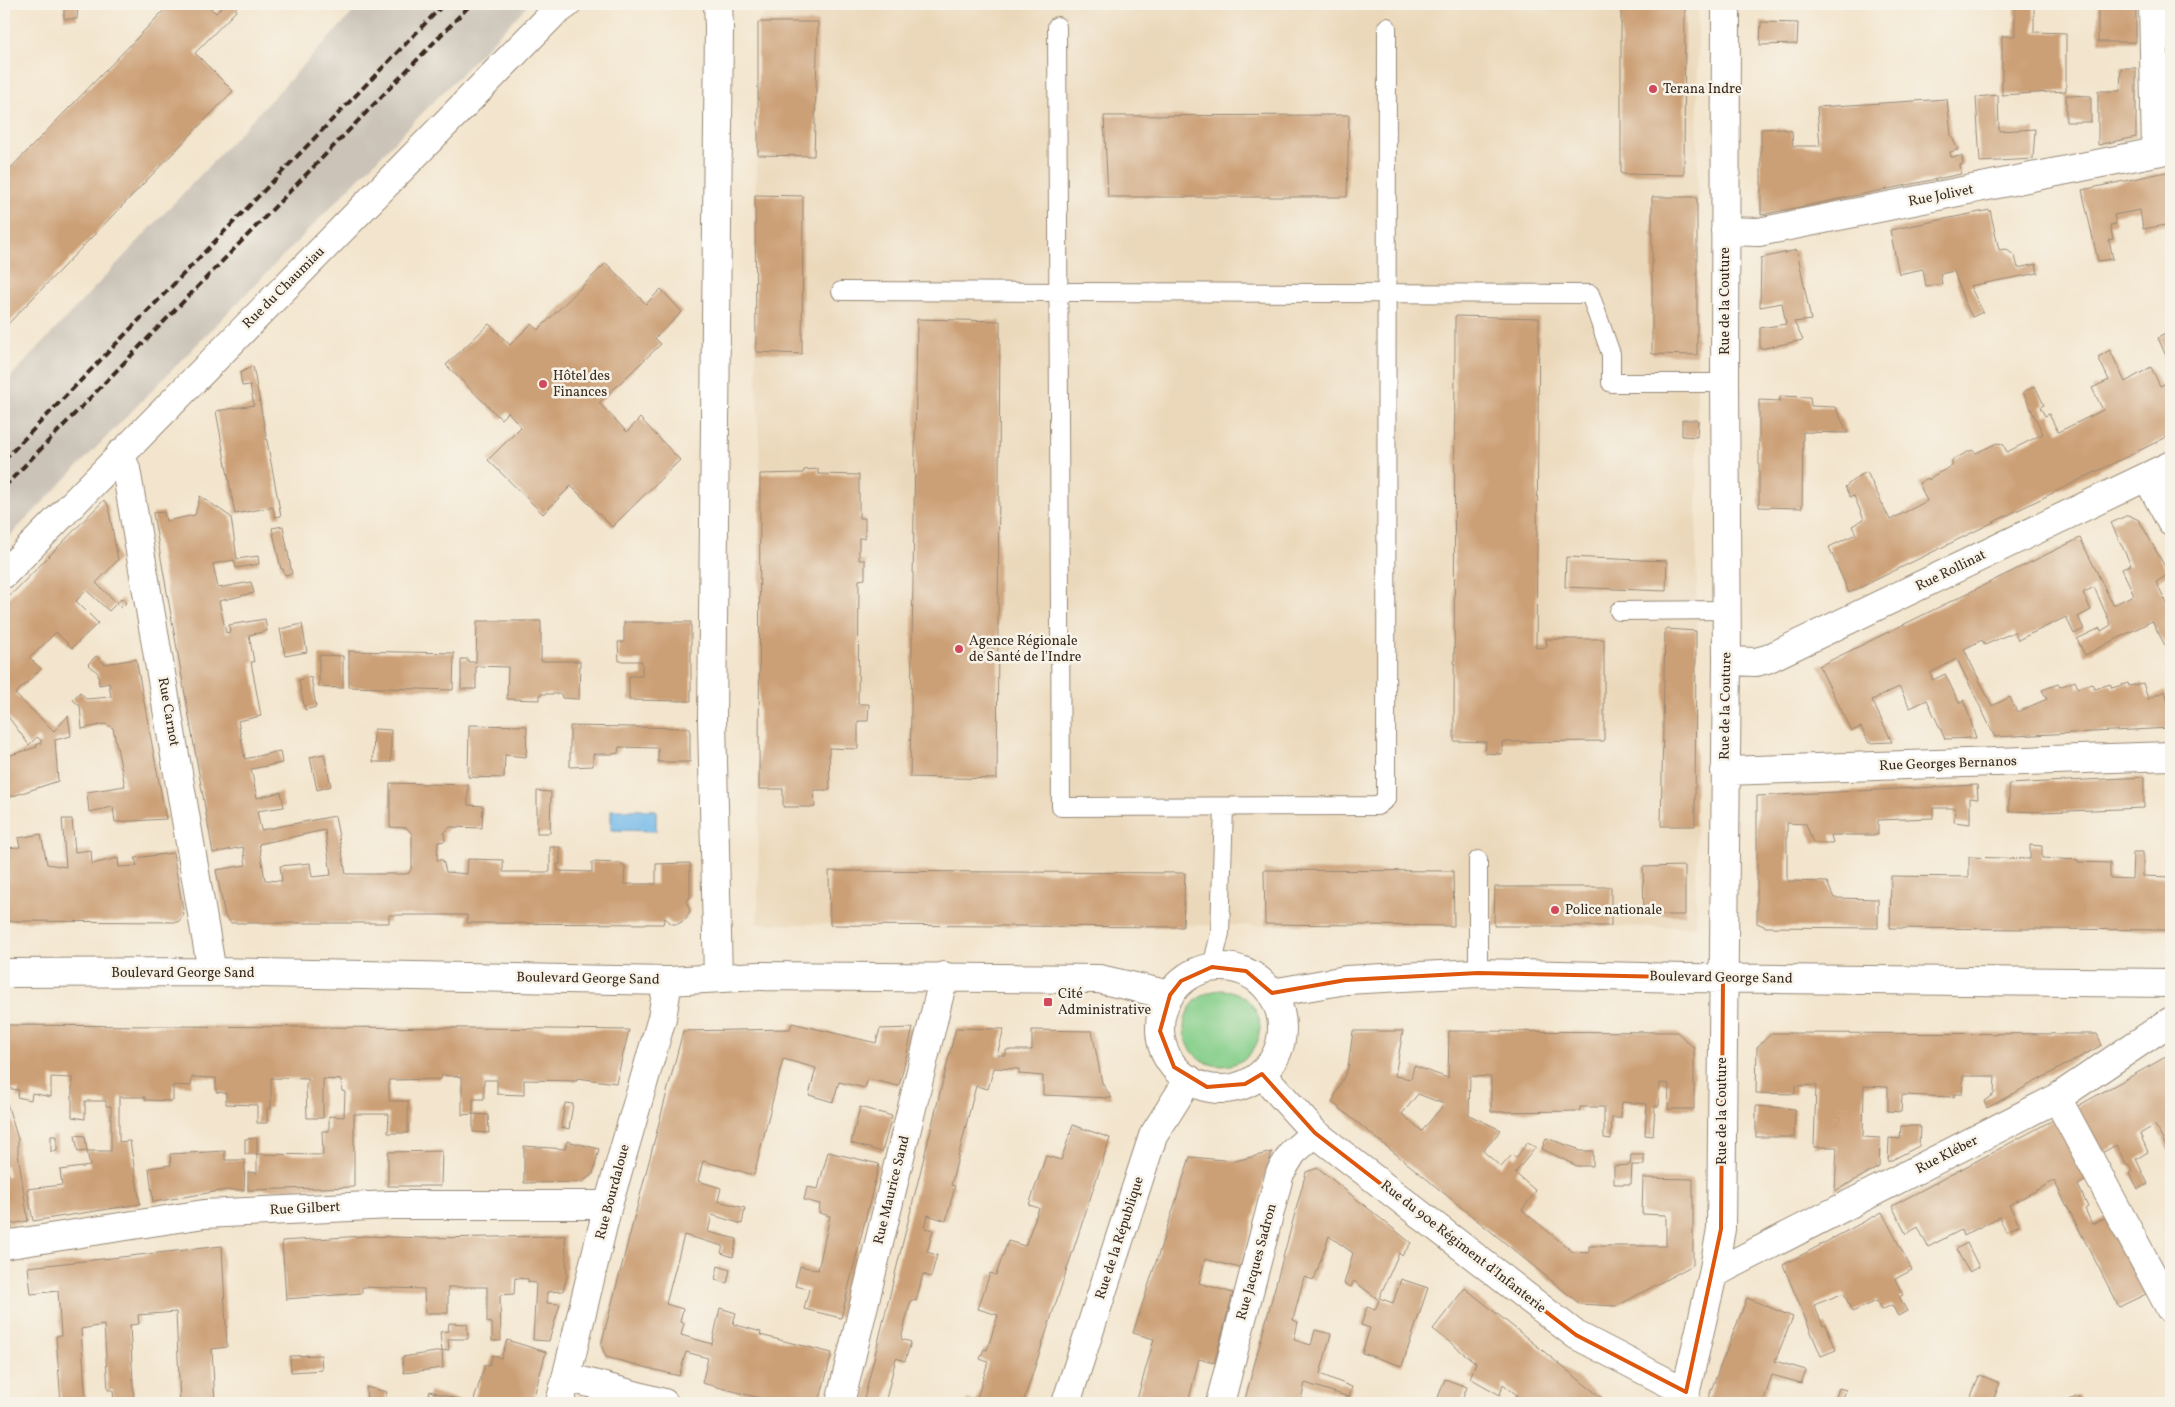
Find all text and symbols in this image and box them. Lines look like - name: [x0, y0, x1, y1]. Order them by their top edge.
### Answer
- place label: Terana Indre: [1663, 80, 1742, 99]
- marker: Terana Indre: [1647, 83, 1659, 95]
- street label: Rue Jolivet: [1907, 180, 1975, 212]
- street label: Rue du Chaumiau: [239, 243, 329, 333]
- street label: Rue de la Couture: [1716, 247, 1735, 355]
- place label: Hôtel des Finances: [553, 367, 610, 402]
- marker: Hôtel des Finances: [537, 378, 549, 390]
- street label: Rue Rollinat: [1913, 546, 1989, 596]
- place label: Agence Régionale de Santé de l'Indre: [969, 632, 1082, 667]
- marker: Agence Régionale de Santé de l'Indre: [953, 643, 965, 655]
- street label: Rue de la Couture: [1716, 651, 1736, 760]
- street label: Rue Carnot: [153, 676, 183, 748]
- street label: Rue Georges Bernanos: [1879, 752, 2017, 776]
- place label: Police nationale: [1565, 901, 1662, 920]
- marker: Police nationale: [1549, 904, 1561, 916]
- street label: Boulevard George Sand: [111, 964, 255, 983]
- street label: Boulevard George Sand: [1649, 967, 1793, 989]
- street label: Boulevard George Sand: [516, 968, 660, 990]
- place label: Cité Administrative: [1058, 985, 1152, 1020]
- marker: Cité Administrative: [1042, 996, 1054, 1008]
- street label: Rue de la Couture: [1713, 1057, 1732, 1165]
- street label: Rue Kléber: [1913, 1131, 1981, 1179]
- street label: Rue Maurice Sand: [869, 1133, 915, 1246]
- street label: Rue Bourdaloue: [591, 1142, 635, 1242]
- street label: Rue de la République: [1091, 1174, 1149, 1302]
- street label: Rue du 90e Régiment d'Infanterie: [1376, 1176, 1550, 1318]
- street label: Rue Gilbert: [269, 1198, 341, 1220]
- street label: Rue Jacques Sadron: [1232, 1202, 1282, 1322]

